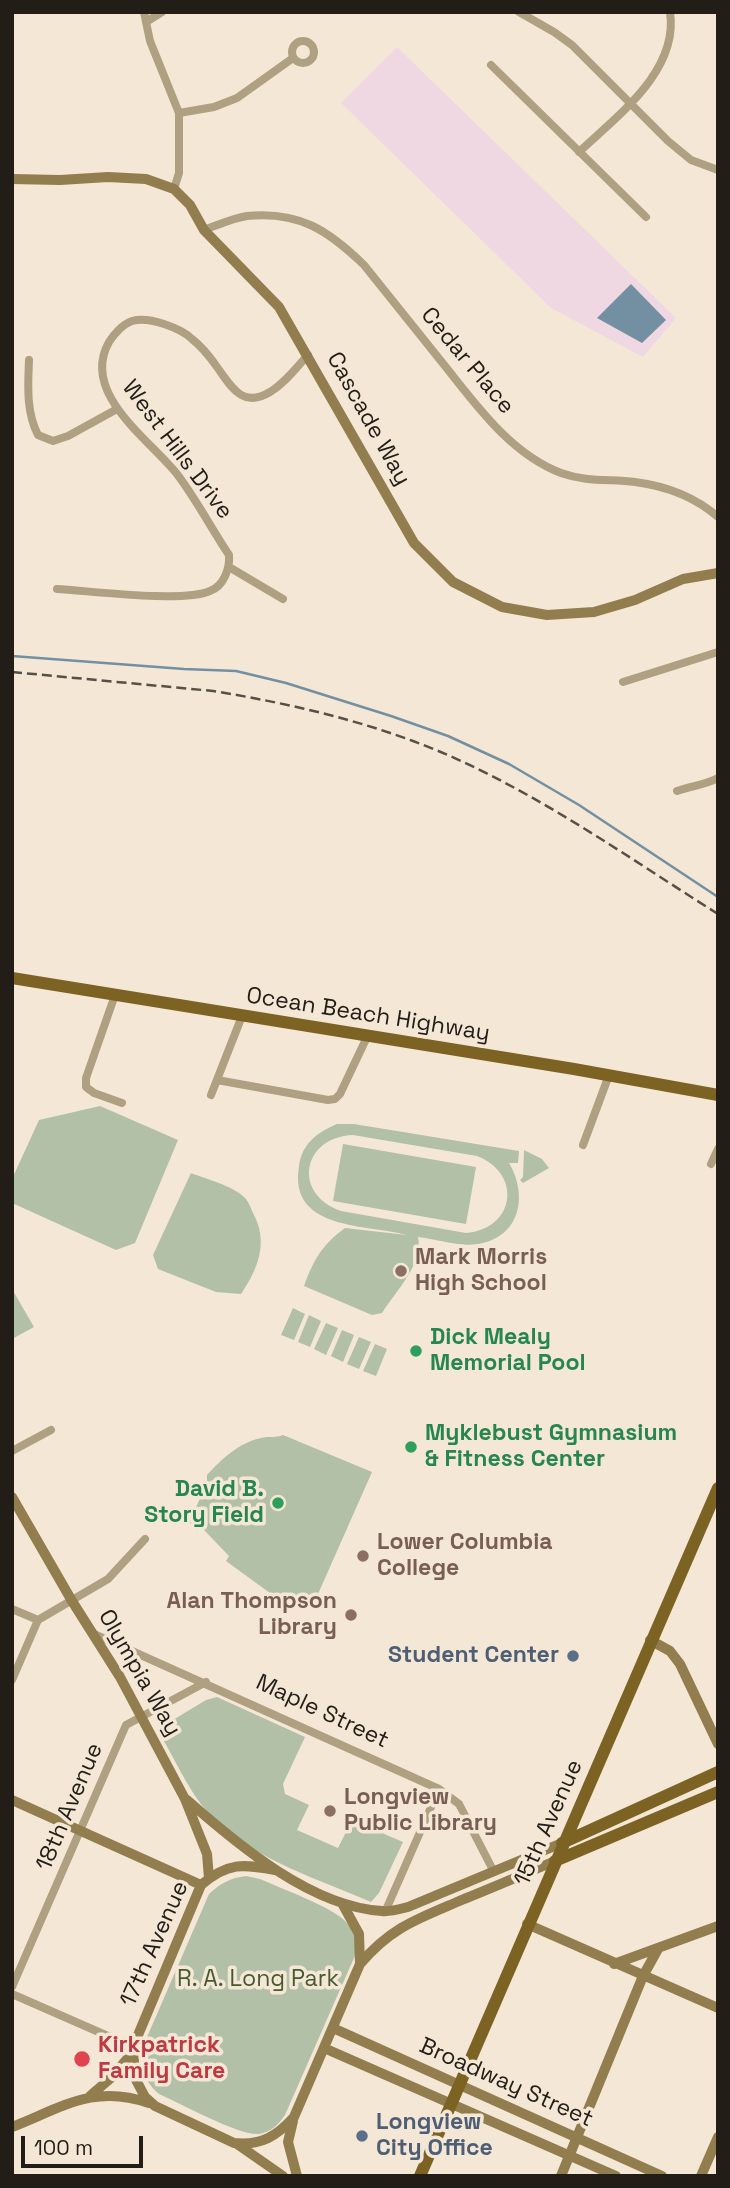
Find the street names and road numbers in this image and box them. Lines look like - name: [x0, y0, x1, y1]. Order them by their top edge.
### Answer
- street label: Cedar Place: [414, 302, 520, 420]
- street label: Cascade Way: [320, 348, 416, 490]
- street label: West Hills Drive: [116, 375, 238, 525]
- street label: Ocean Beach Highway: [244, 982, 492, 1048]
- street label: Olympia Way: [92, 1605, 186, 1741]
- street label: Maple Street: [251, 1669, 393, 1755]
- street label: 18th Avenue: [31, 1739, 109, 1875]
- street label: 15th Avenue: [509, 1756, 589, 1890]
- street label: 17th Avenue: [115, 1877, 195, 2011]
- street label: Broadway Street: [415, 2032, 597, 2134]

